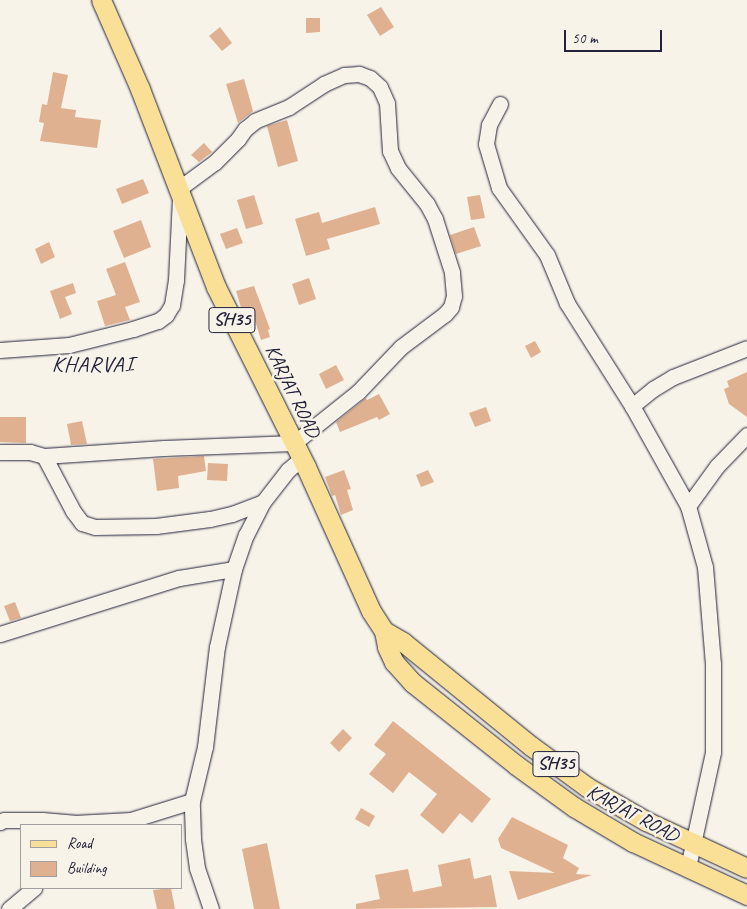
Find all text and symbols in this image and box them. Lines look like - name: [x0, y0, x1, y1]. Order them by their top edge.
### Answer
- scale bar: [567, 20, 664, 52]
- text: 50 m: [572, 29, 598, 48]
- road number: SH35: [208, 304, 256, 336]
- street label: KARJAT ROAD: [260, 340, 326, 442]
- district label: KHARVAI: [51, 352, 135, 378]
- road number: SH35: [532, 748, 580, 781]
- street label: KARJAT ROAD: [583, 779, 683, 847]
- legend: [20, 824, 182, 889]
- text: Road: [67, 834, 92, 853]
- text: Building: [67, 859, 106, 878]

